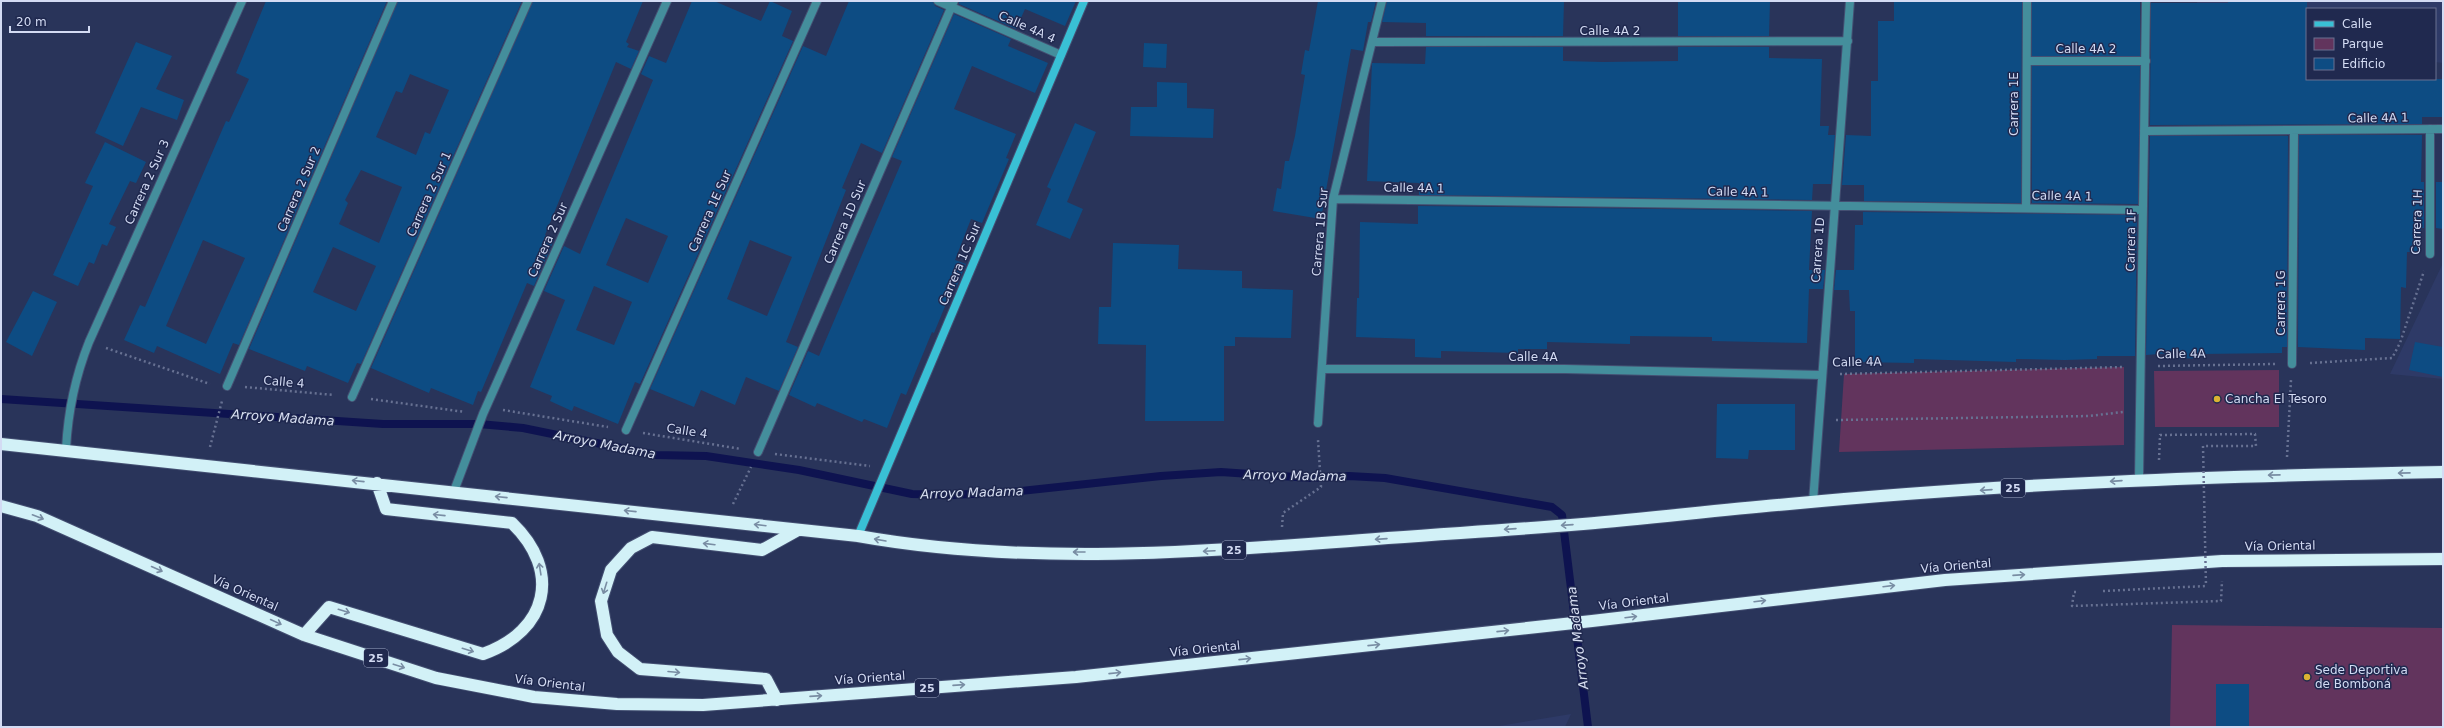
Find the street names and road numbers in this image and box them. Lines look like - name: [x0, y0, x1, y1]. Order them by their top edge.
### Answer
- street label: Calle 4A 4: [996, 8, 1058, 46]
- street label: Calle 4A 2: [1580, 24, 1640, 38]
- street label: Calle 4A 2: [2056, 42, 2116, 56]
- street label: Carrera 1E: [2007, 72, 2021, 136]
- street label: Calle 4A 1: [2347, 110, 2409, 126]
- street label: Carrera 2 Sur 3: [122, 137, 172, 227]
- street label: Carrera 2 Sur 2: [275, 144, 323, 234]
- street label: Carrera 2 Sur 1: [404, 149, 454, 239]
- street label: Carrera 1E Sur: [686, 168, 734, 254]
- street label: Carrera 1D Sur: [821, 178, 869, 266]
- street label: Calle 4A 1: [1383, 180, 1445, 196]
- street label: Calle 4A 1: [1707, 184, 1769, 200]
- street label: Carrera 1B Sur: [1309, 187, 1331, 277]
- street label: Calle 4A 1: [2031, 188, 2093, 204]
- street label: Carrera 1H: [2409, 189, 2425, 255]
- street label: Carrera 2 Sur: [525, 200, 571, 279]
- street label: Carrera 1F: [2123, 208, 2139, 272]
- street label: Carrera 1D: [1809, 217, 1827, 283]
- street label: Carrera 1C Sur: [936, 220, 984, 308]
- street label: Carrera 1G: [2274, 270, 2288, 336]
- street label: Calle 4A: [2156, 347, 2207, 361]
- street label: Calle 4A: [1508, 350, 1559, 364]
- street label: Calle 4A: [1832, 355, 1883, 369]
- street label: Calle 4: [263, 373, 305, 391]
- street label: Calle 4: [666, 421, 708, 441]
- road number: 25: [2001, 479, 2025, 497]
- street label: Vía Oriental: [2244, 538, 2316, 554]
- road number: 25: [1222, 541, 1246, 559]
- street label: Vía Oriental: [1920, 556, 1992, 576]
- street label: Vía Oriental: [210, 572, 280, 614]
- street label: Vía Oriental: [1598, 591, 1670, 613]
- street label: Vía Oriental: [1169, 638, 1241, 660]
- road number: 25: [364, 649, 388, 667]
- street label: Vía Oriental: [834, 669, 906, 687]
- street label: Vía Oriental: [514, 672, 586, 694]
- road number: 25: [915, 679, 939, 697]

